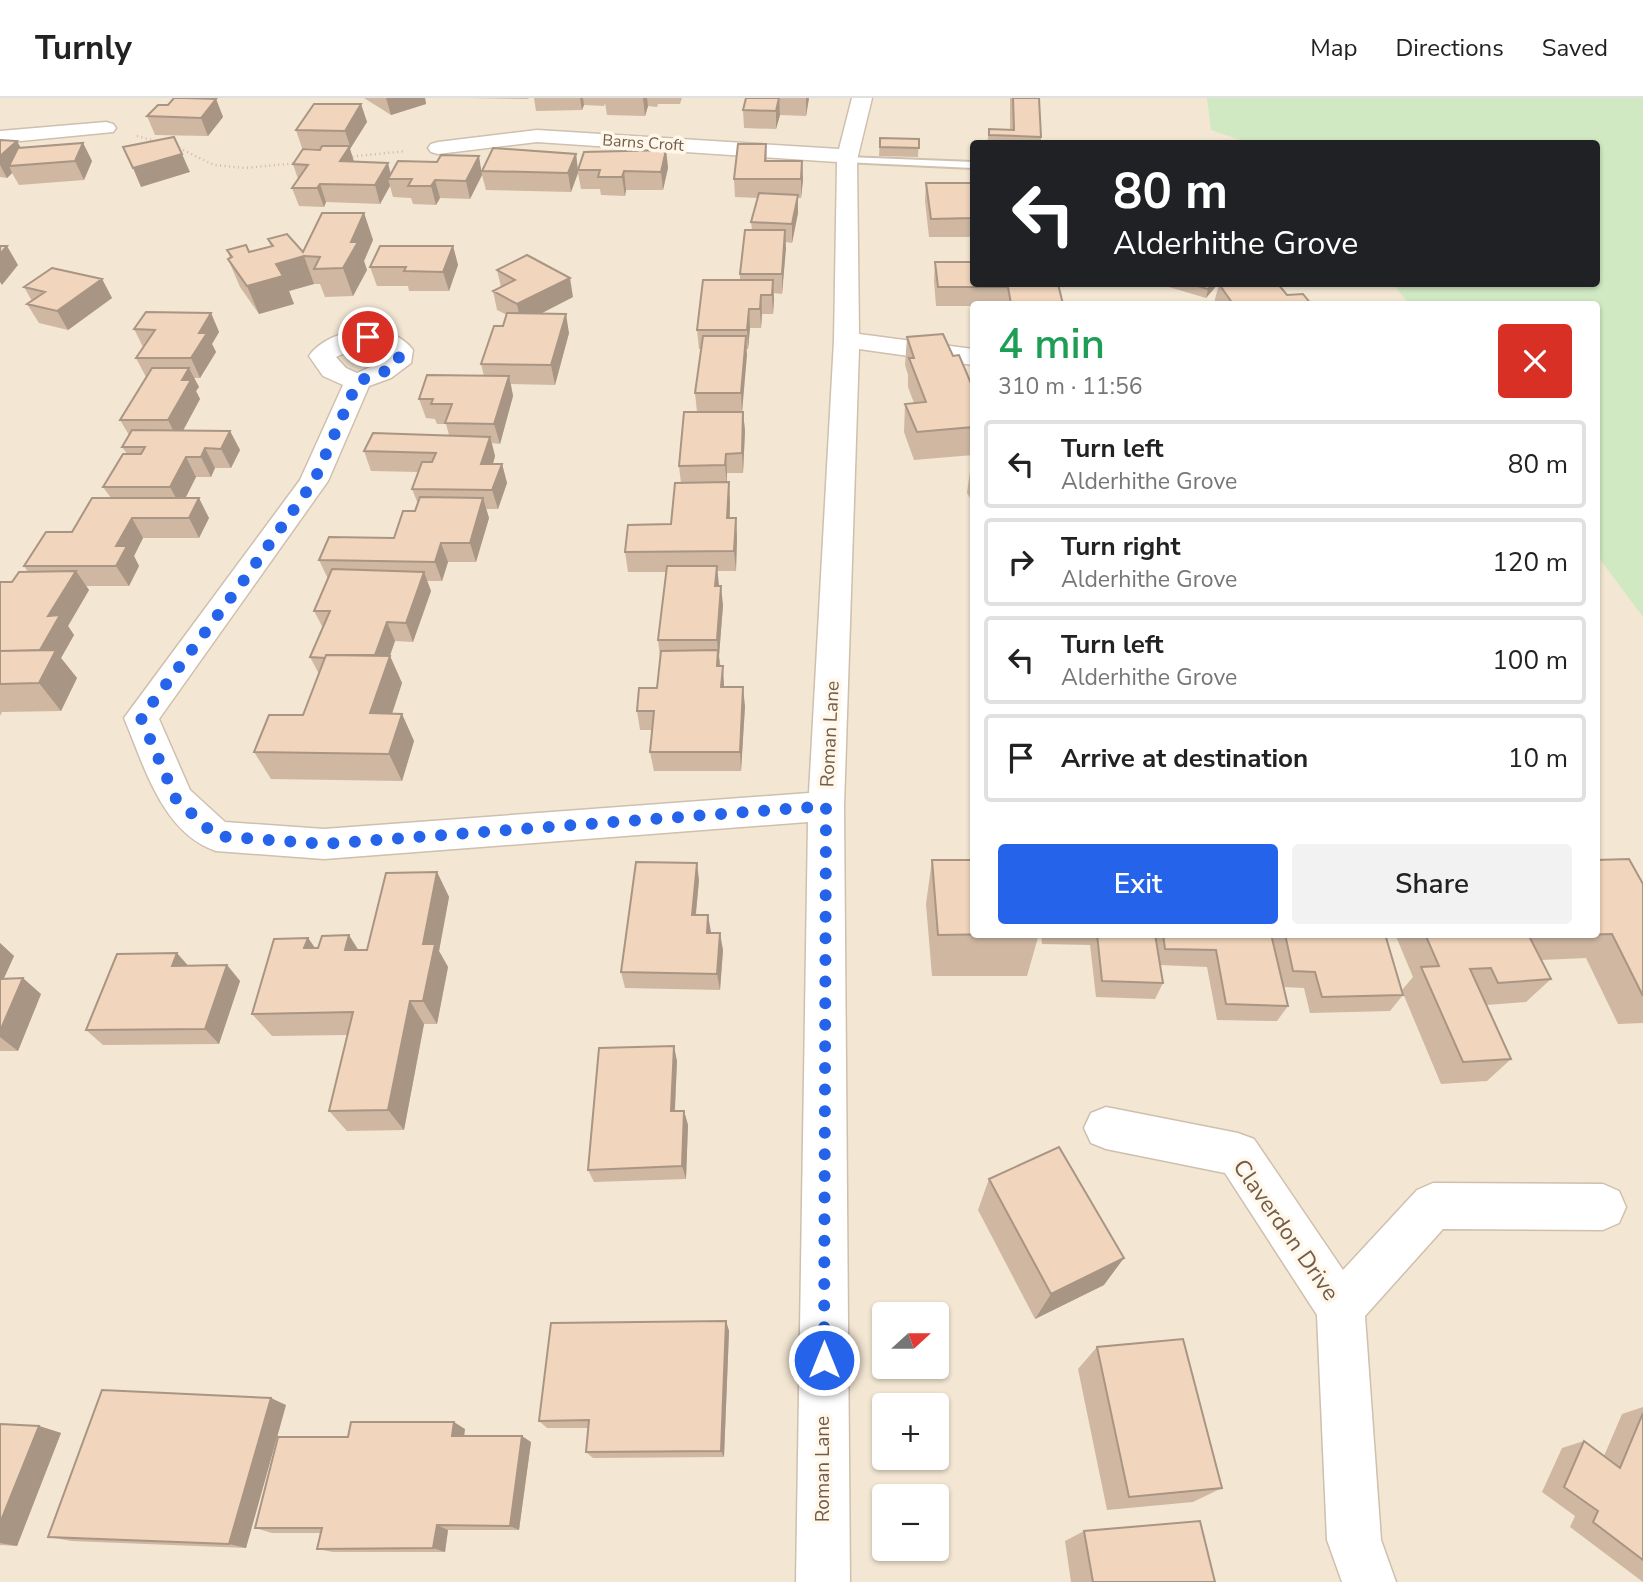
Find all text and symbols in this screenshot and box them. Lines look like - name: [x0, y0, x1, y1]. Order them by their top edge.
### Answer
- text: Turnly: [35, 26, 132, 71]
- text: Map: [1310, 32, 1357, 64]
- text: Directions: [1395, 32, 1504, 64]
- text: Saved: [1542, 32, 1608, 64]
- street label: Barns Croft: [601, 129, 685, 157]
- text: 80 m: [1113, 158, 1228, 225]
- icon: left: [998, 168, 1089, 259]
- text: Alderhithe Grove: [1113, 222, 1358, 265]
- pin: [338, 307, 398, 367]
- text: 4 min: [998, 316, 1105, 373]
- icon: arrive: [349, 318, 387, 356]
- button: close: [1498, 324, 1572, 398]
- text: 310 m · 11:56: [998, 371, 1143, 402]
- text: Turn left: [1061, 431, 1164, 466]
- icon: left: [1002, 445, 1040, 483]
- text: 80 m: [1508, 447, 1568, 482]
- text: Alderhithe Grove: [1061, 466, 1237, 497]
- text: Turn right: [1061, 529, 1180, 564]
- icon: right: [1002, 543, 1040, 581]
- text: 120 m: [1492, 545, 1568, 580]
- text: Alderhithe Grove: [1061, 564, 1237, 595]
- text: Turn left: [1061, 627, 1164, 662]
- icon: left: [1002, 641, 1040, 679]
- text: 100 m: [1492, 643, 1568, 678]
- text: Alderhithe Grove: [1061, 662, 1237, 693]
- street label: Roman Lane: [814, 680, 846, 788]
- icon: arrive: [1002, 739, 1040, 777]
- text: Arrive at destination: [1061, 741, 1308, 776]
- text: 10 m: [1508, 741, 1568, 776]
- button: Exit: [998, 844, 1278, 924]
- button: Share: [1292, 844, 1572, 924]
- street label: Claverdon Drive: [1226, 1153, 1346, 1307]
- north arrow: [872, 1302, 948, 1379]
- map controls: [872, 1302, 949, 1561]
- position arrow: [787, 1323, 861, 1397]
- button: +: [872, 1393, 949, 1470]
- street label: Roman Lane: [810, 1416, 836, 1522]
- button: −: [872, 1484, 949, 1561]

